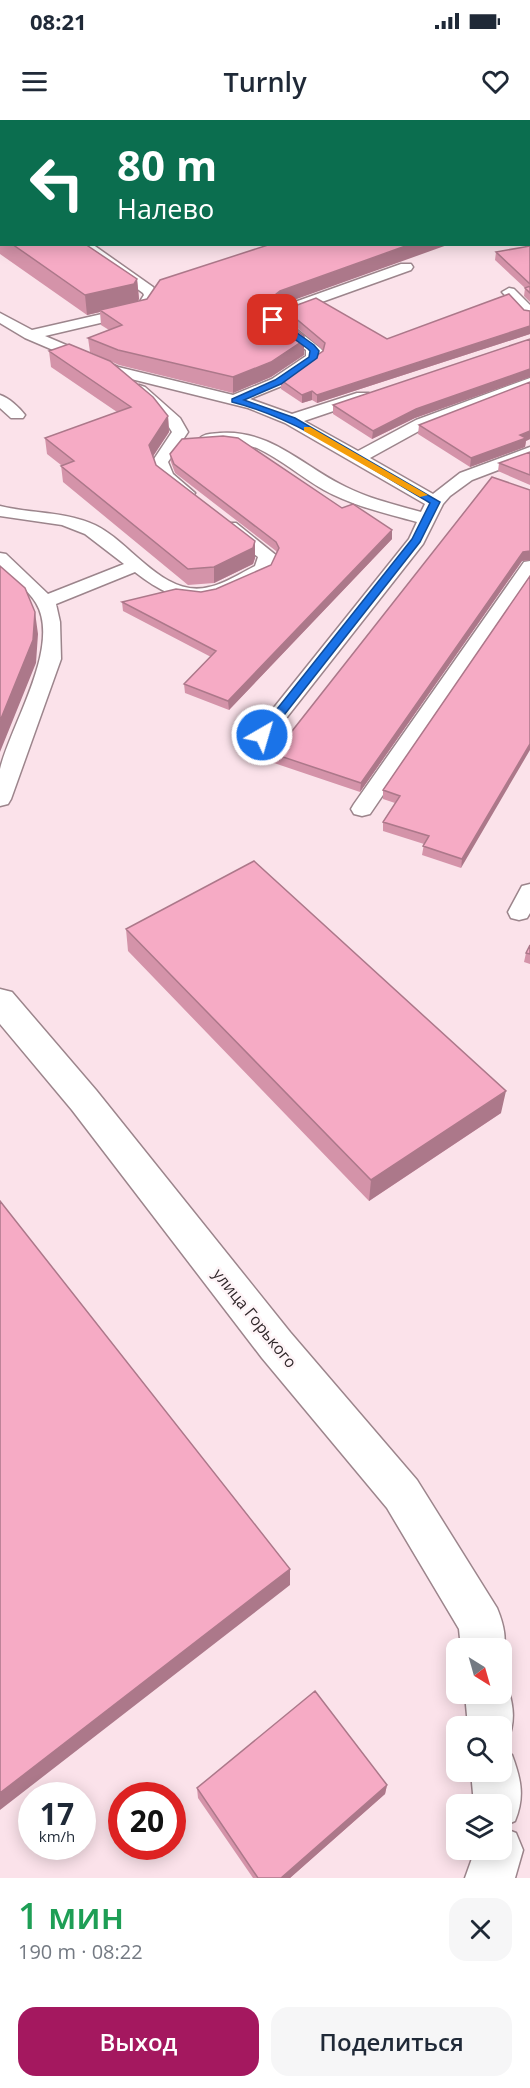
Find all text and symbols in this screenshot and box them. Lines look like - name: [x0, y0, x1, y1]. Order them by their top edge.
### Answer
- text: 08:21: [30, 6, 87, 36]
- text: Turnly: [223, 63, 307, 100]
- icon: menu: [18, 65, 51, 98]
- icon: heart: [479, 65, 512, 98]
- text: 80 m: [117, 136, 217, 193]
- icon: left: [18, 144, 96, 222]
- text: Налево: [117, 190, 214, 227]
- pin: [247, 294, 298, 345]
- icon: arrive: [256, 303, 289, 336]
- position arrow: [230, 703, 294, 767]
- street label: улица Горького: [208, 1264, 302, 1372]
- north arrow: [446, 1638, 512, 1704]
- map controls: [446, 1638, 512, 1860]
- button: search: [446, 1716, 512, 1782]
- speed limit sign: 20: [108, 1782, 186, 1860]
- text: 17: [40, 1793, 74, 1834]
- button: layers: [446, 1794, 512, 1860]
- text: km/h: [39, 1826, 75, 1846]
- text: 1 мин: [18, 1891, 124, 1940]
- button: close: [449, 1898, 512, 1961]
- text: 190 m · 08:22: [18, 1938, 143, 1965]
- button: Выход: [18, 2007, 259, 2076]
- button: Поделиться: [271, 2007, 512, 2076]

